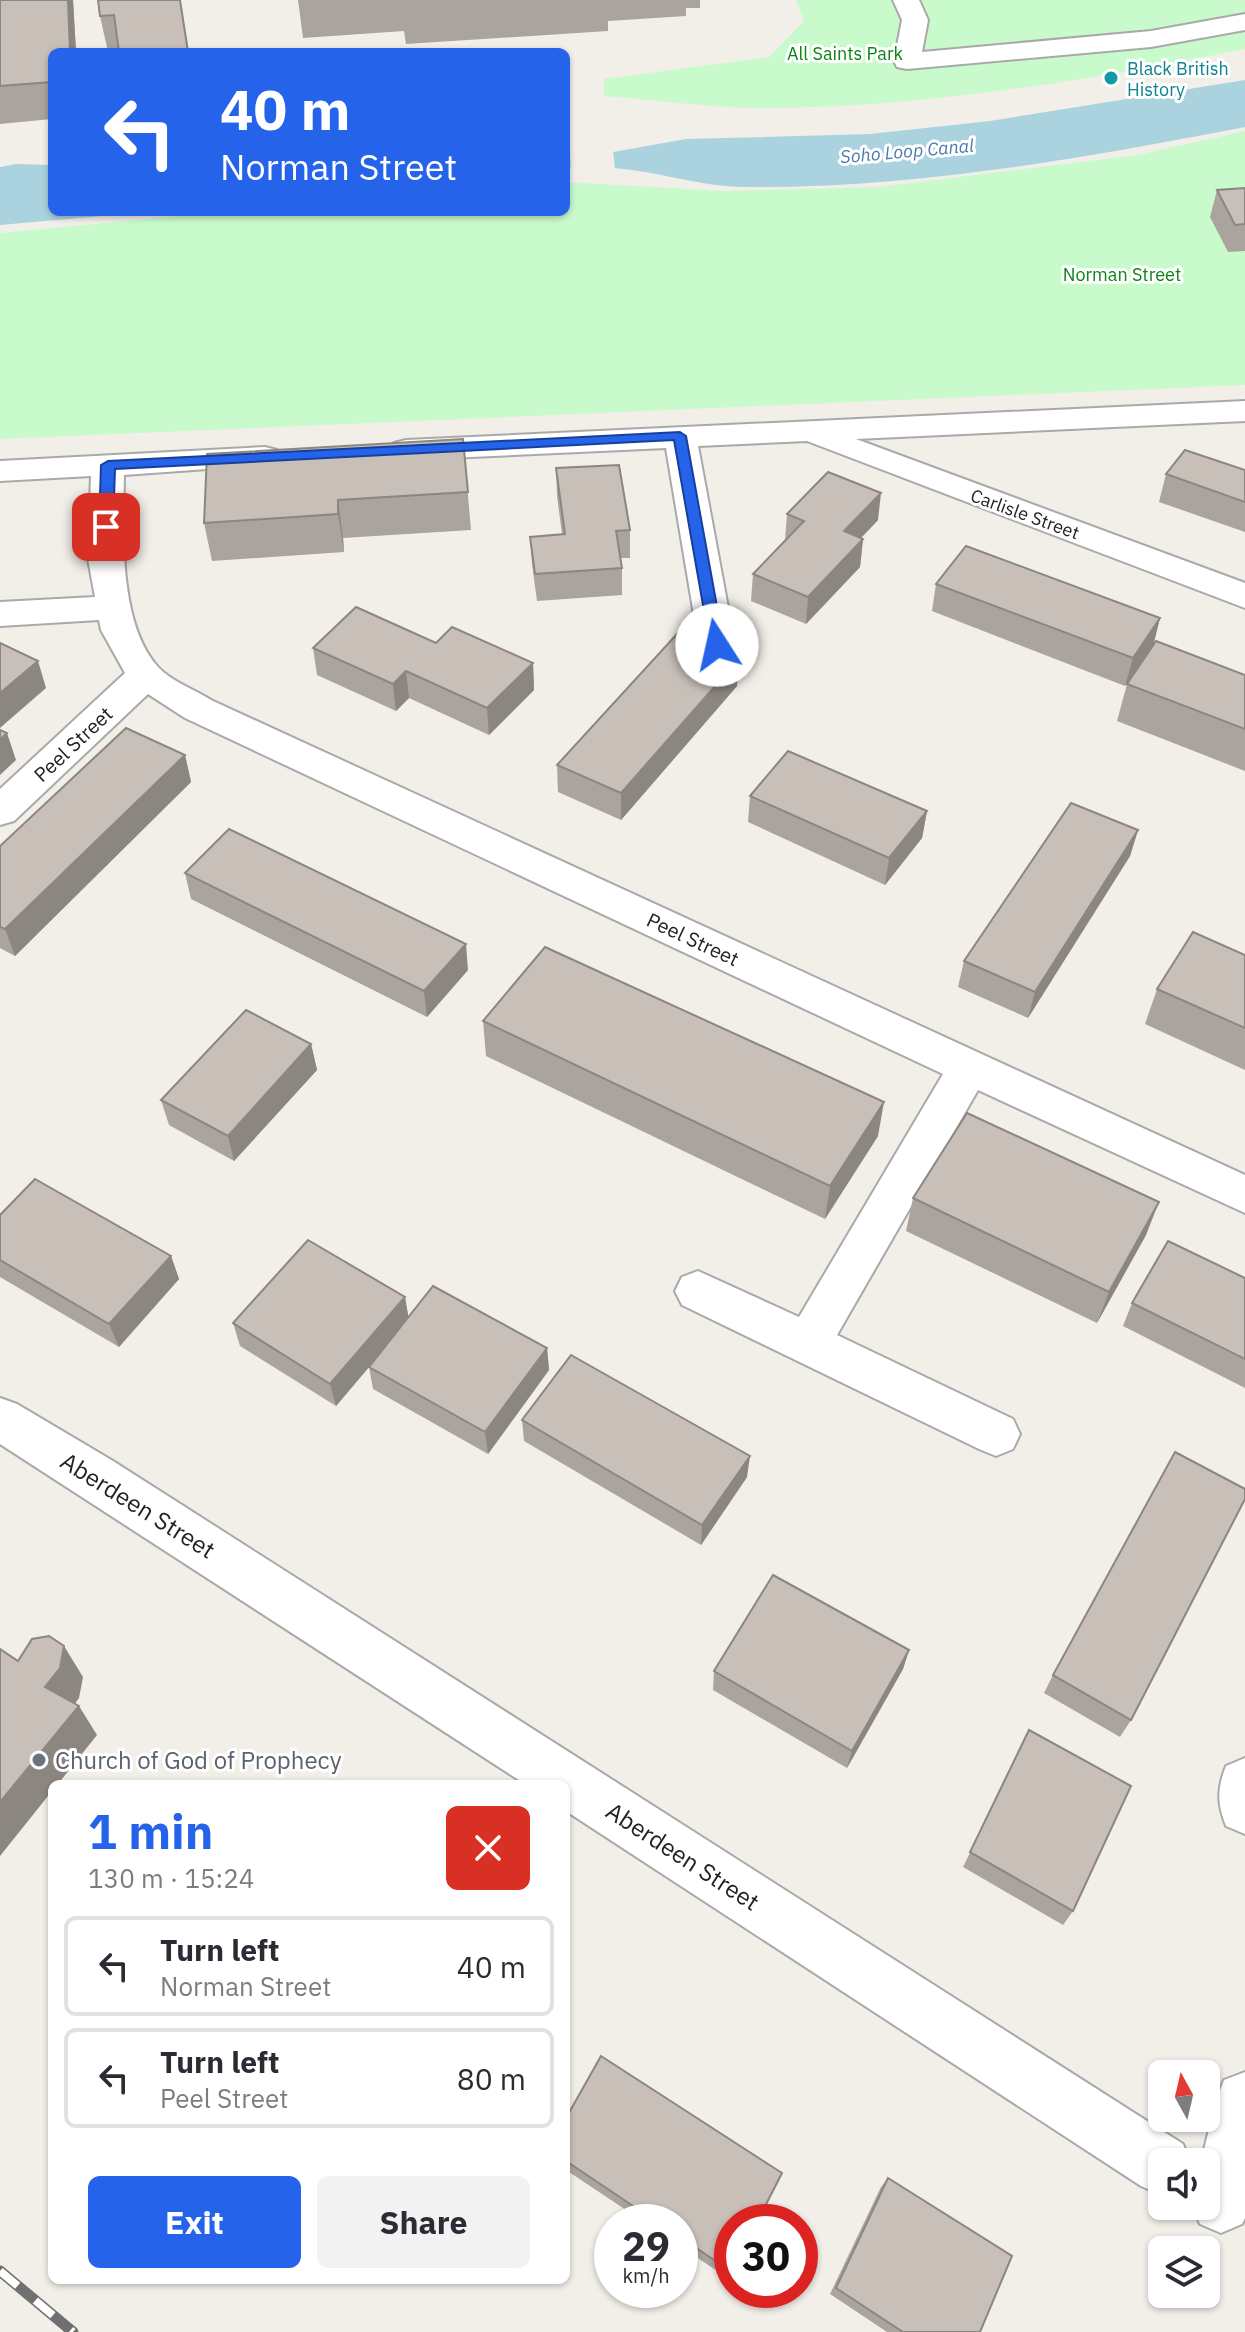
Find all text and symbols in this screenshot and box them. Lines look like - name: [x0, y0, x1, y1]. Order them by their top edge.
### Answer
- park label: All Saints Park: [787, 42, 904, 65]
- place label: Black British History: [1127, 57, 1229, 101]
- marker: Black British History: [1102, 69, 1120, 87]
- text: 40 m: [220, 73, 350, 145]
- icon: left: [88, 80, 192, 184]
- water label: Soho Loop Canal: [839, 134, 975, 168]
- text: Norman Street: [220, 143, 457, 190]
- park label: Norman Street: [1063, 263, 1181, 286]
- street label: Carlisle Street: [968, 484, 1082, 544]
- pin: [72, 493, 140, 561]
- icon: arrive: [84, 505, 128, 549]
- position arrow: [675, 603, 759, 687]
- street label: Peel Street: [28, 700, 118, 788]
- street label: Peel Street: [643, 906, 743, 972]
- street label: Aberdeen Street: [55, 1445, 221, 1565]
- place label: Church of God of Prophecy: [55, 1744, 342, 1776]
- marker: Church of God of Prophecy: [30, 1751, 48, 1769]
- street label: Aberdeen Street: [600, 1795, 766, 1917]
- text: 1 min: [88, 1800, 213, 1862]
- button: close: [446, 1806, 530, 1890]
- text: 130 m · 15:24: [88, 1861, 254, 1895]
- text: Turn left: [160, 1930, 279, 1969]
- icon: left: [92, 1944, 136, 1988]
- text: 40 m: [457, 1947, 526, 1986]
- text: Norman Street: [160, 1969, 331, 2003]
- text: Turn left: [160, 2042, 279, 2081]
- icon: left: [92, 2056, 136, 2100]
- text: 80 m: [457, 2059, 526, 2098]
- north arrow: [1148, 2060, 1220, 2132]
- map controls: [1148, 2060, 1220, 2308]
- text: Peel Street: [160, 2081, 288, 2115]
- button: sound: [1148, 2148, 1220, 2220]
- button: Exit: [88, 2176, 301, 2268]
- button: Share: [317, 2176, 530, 2268]
- speed limit sign: 30: [714, 2204, 818, 2308]
- text: 29: [622, 2220, 670, 2272]
- button: layers: [1148, 2236, 1220, 2308]
- text: km/h: [622, 2262, 670, 2289]

